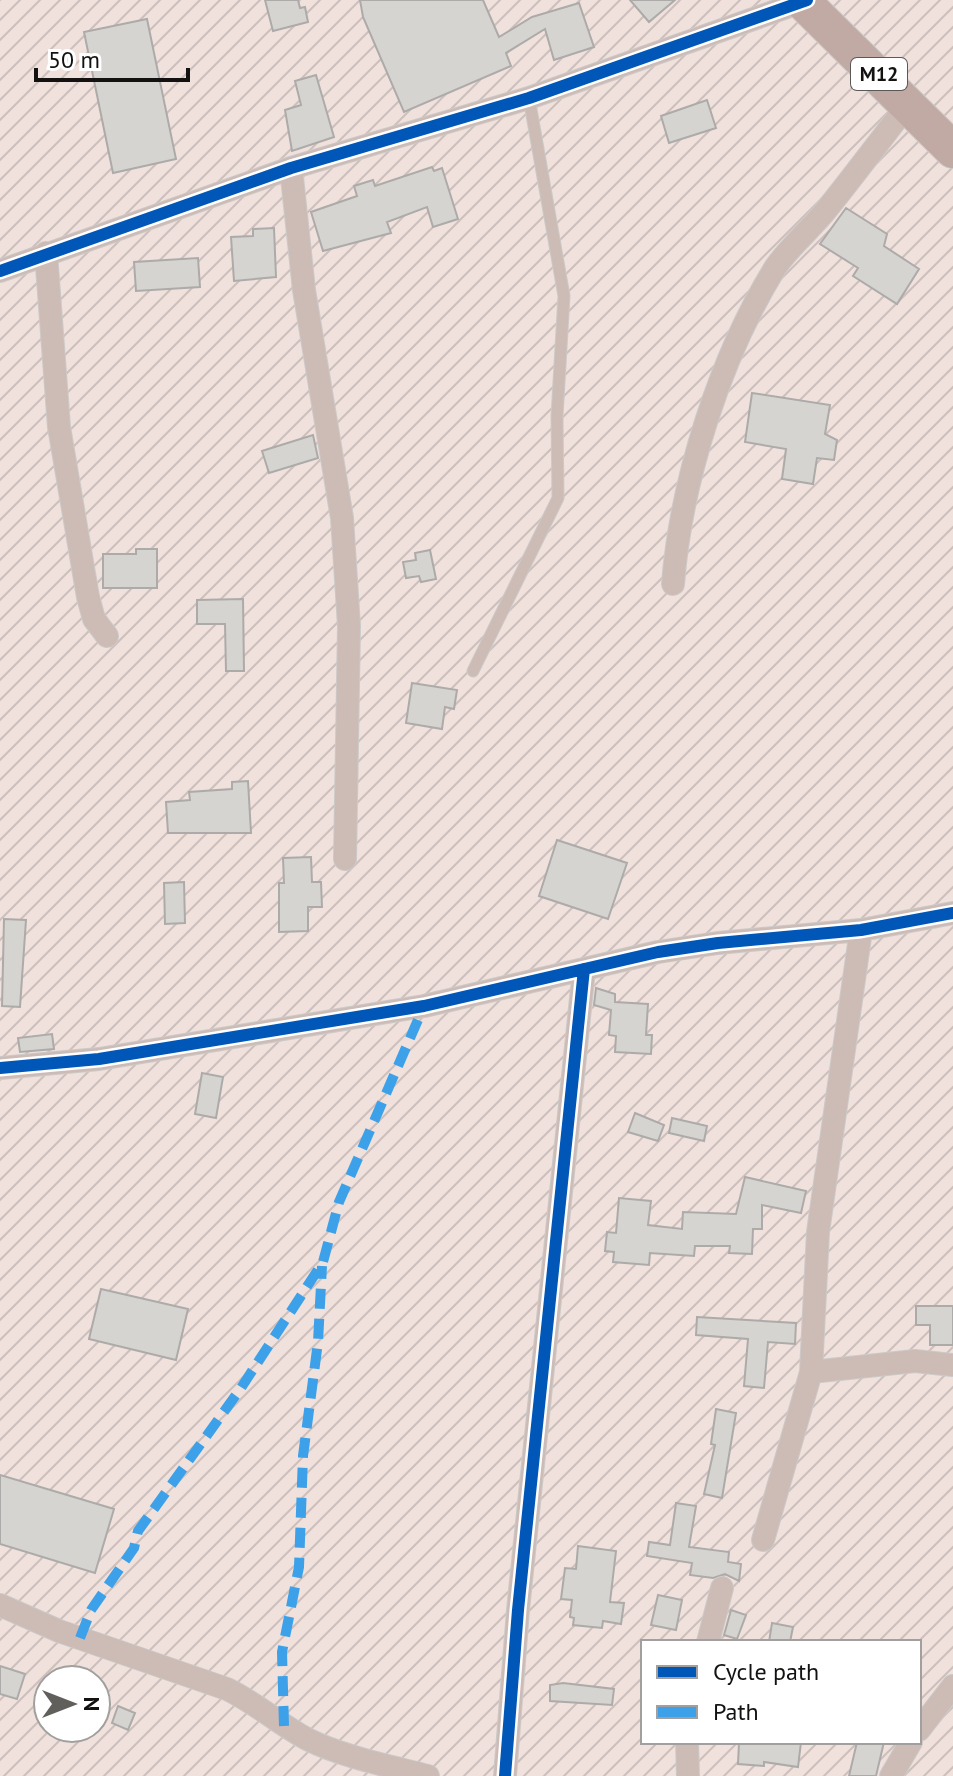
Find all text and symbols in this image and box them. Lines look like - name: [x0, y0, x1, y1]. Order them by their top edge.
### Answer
- scale bar: [36, 32, 188, 82]
- text: 50 m: [48, 44, 100, 75]
- road number: M12: [851, 58, 907, 90]
- legend: [641, 1640, 921, 1744]
- text: Cycle path: [713, 1656, 819, 1687]
- north arrow: [32, 1664, 112, 1744]
- text: Path: [713, 1696, 759, 1727]
- text: N: [78, 1697, 106, 1711]

